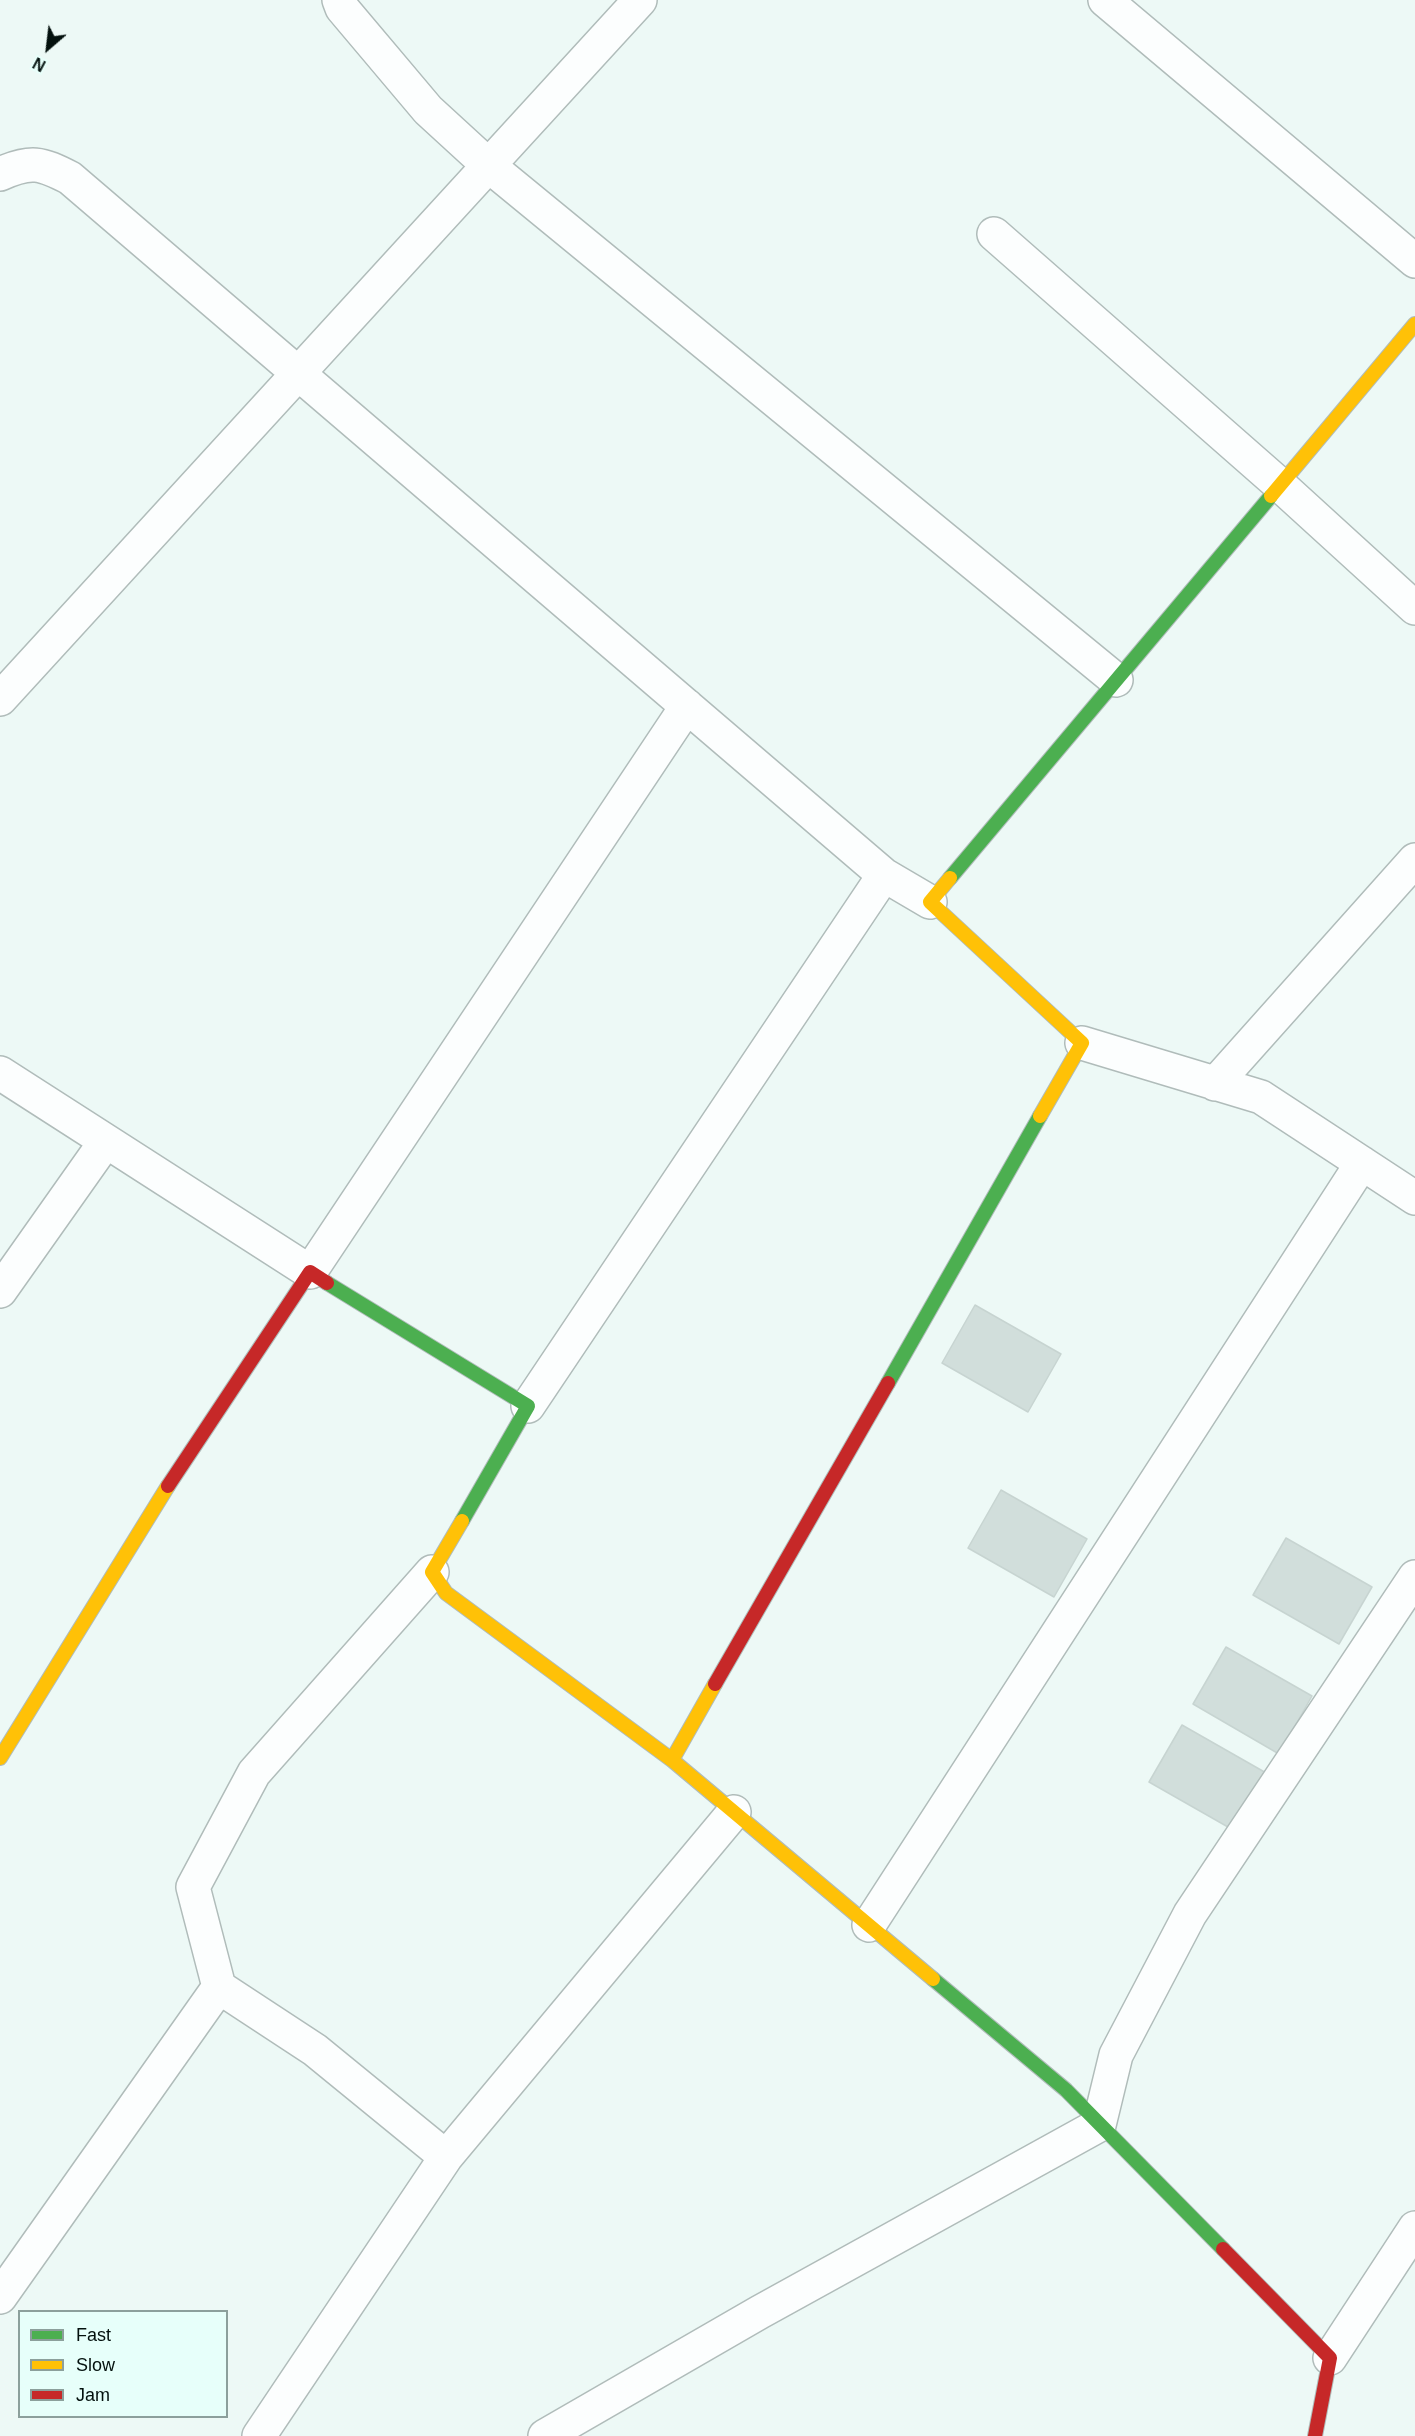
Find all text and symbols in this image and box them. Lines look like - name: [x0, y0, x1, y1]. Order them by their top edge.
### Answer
- north arrow: [18, 18, 78, 78]
- text: N: [30, 54, 48, 75]
- legend: [18, 2310, 228, 2418]
- text: Fast: [76, 2325, 111, 2345]
- text: Slow: [76, 2355, 115, 2375]
- text: Jam: [76, 2385, 110, 2405]

